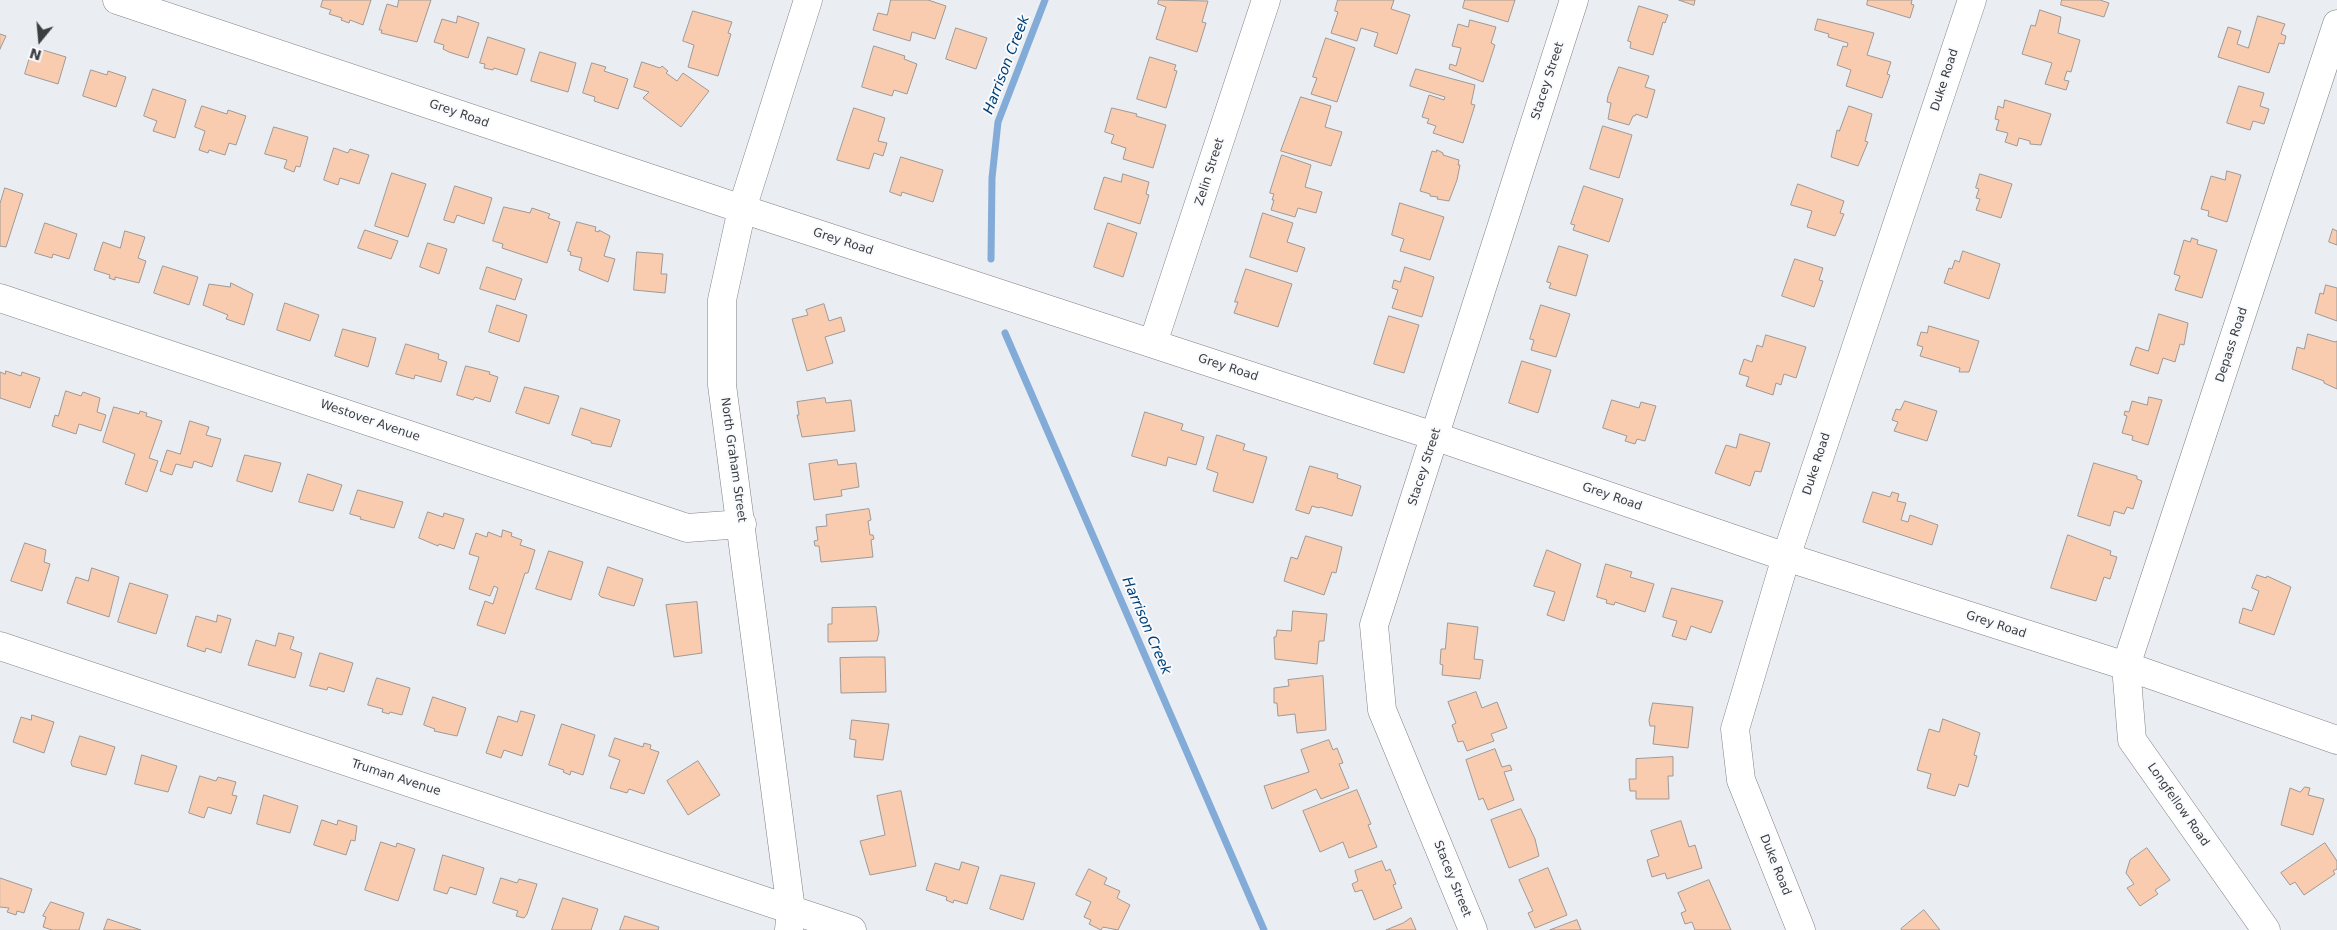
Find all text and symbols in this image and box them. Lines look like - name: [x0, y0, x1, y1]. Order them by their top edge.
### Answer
- water label: Harrison Creek: [980, 13, 1034, 117]
- north arrow: [15, 15, 65, 65]
- street label: Stacey Street: [1529, 40, 1567, 122]
- text: N: [28, 45, 44, 64]
- street label: Duke Road: [1928, 47, 1962, 113]
- street label: Grey Road: [427, 97, 491, 131]
- street label: Zelin Street: [1192, 136, 1228, 208]
- street label: Grey Road: [811, 226, 875, 258]
- street label: Depass Road: [2213, 306, 2251, 384]
- street label: Grey Road: [1196, 352, 1260, 384]
- street label: Westover Avenue: [318, 397, 422, 445]
- street label: North Graham Street: [717, 397, 749, 523]
- street label: Stacey Street: [1406, 426, 1444, 508]
- street label: Duke Road: [1800, 431, 1834, 497]
- street label: Grey Road: [1580, 480, 1644, 514]
- water label: Harrison Creek: [1118, 575, 1174, 677]
- street label: Grey Road: [1964, 609, 2028, 641]
- street label: Truman Avenue: [349, 757, 443, 799]
- street label: Longfellow Road: [2144, 761, 2212, 849]
- street label: Duke Road: [1756, 832, 1794, 898]
- street label: Stacey Street: [1430, 839, 1474, 919]

